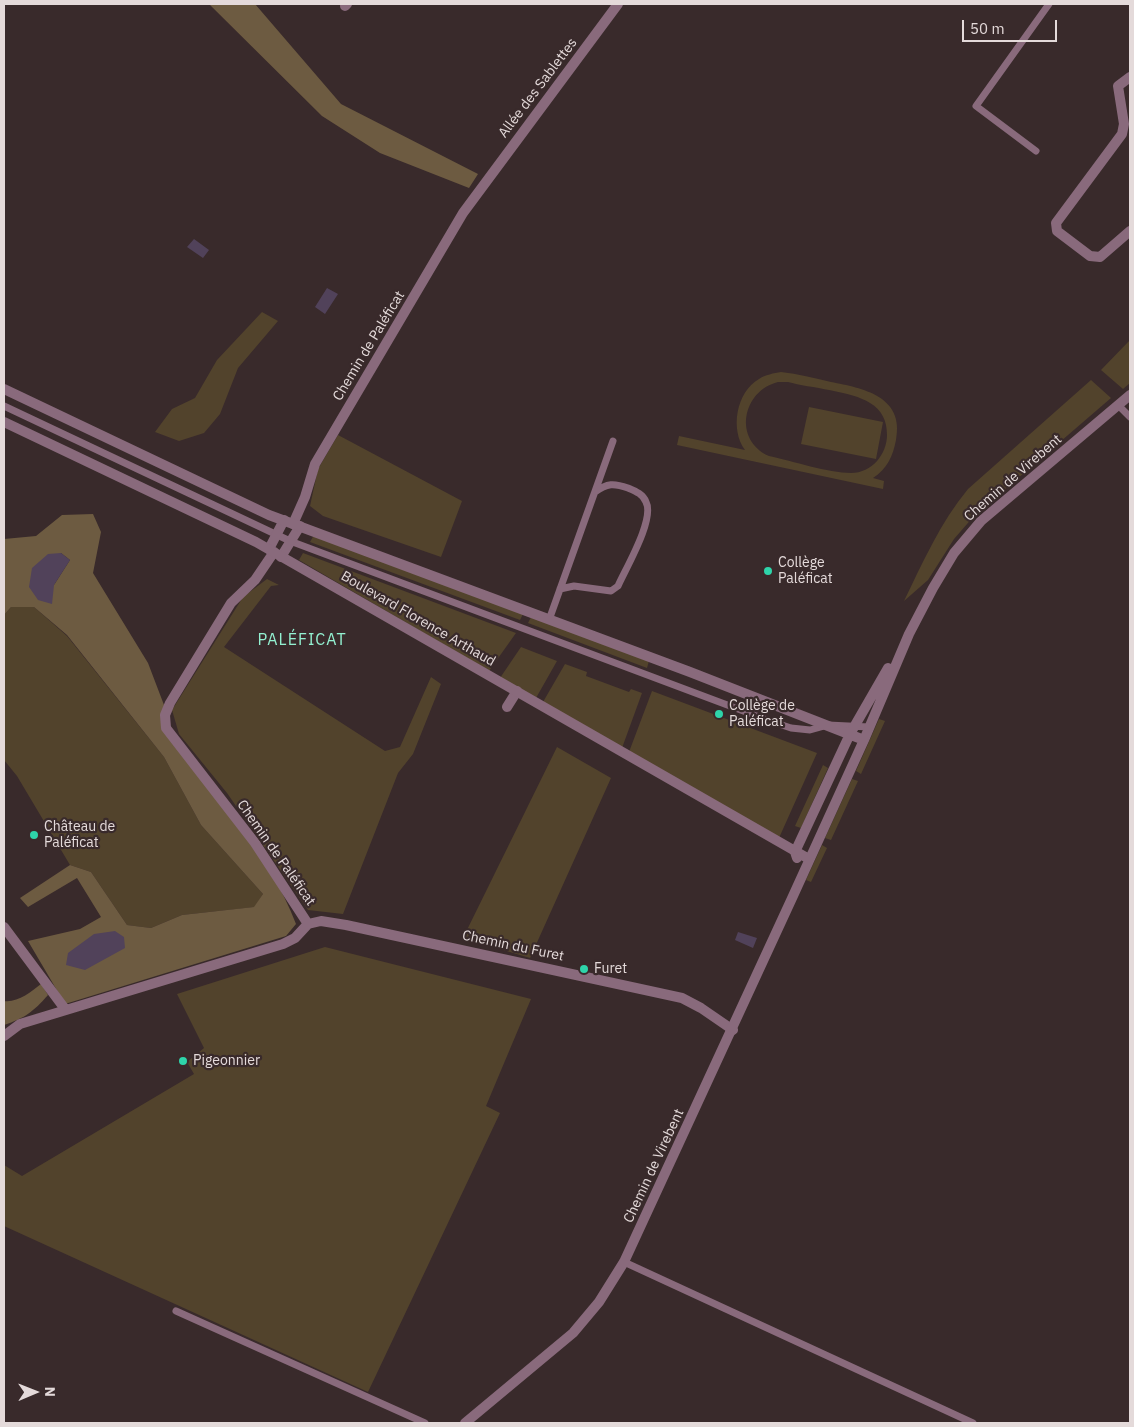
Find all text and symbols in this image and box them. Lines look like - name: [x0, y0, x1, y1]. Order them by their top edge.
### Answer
- scale bar: [964, 10, 1059, 42]
- text: 50 m: [970, 19, 1005, 38]
- street label: Allée des Sablettes: [495, 35, 581, 141]
- street label: Chemin de Paléficat: [330, 288, 408, 404]
- street label: Chemin de Virebent: [961, 431, 1065, 525]
- place label: Collège Paléficat: [778, 555, 833, 588]
- marker: Collège Paléficat: [762, 565, 774, 577]
- street label: Boulevard Florence Arthaud: [338, 568, 498, 670]
- district label: PALÉFICAT: [256, 630, 348, 650]
- place label: Collège de Paléficat: [729, 698, 795, 730]
- marker: Collège de Paléficat: [713, 708, 725, 720]
- street label: Chemin de Paléficat: [233, 797, 319, 909]
- place label: Château de Paléficat: [44, 819, 115, 852]
- marker: Château de Paléficat: [28, 829, 40, 841]
- street label: Chemin du Furet: [460, 927, 566, 965]
- place label: Furet: [594, 961, 627, 977]
- marker: Furet: [578, 963, 590, 975]
- place label: Pigeonnier: [193, 1053, 260, 1069]
- marker: Pigeonnier: [177, 1055, 189, 1067]
- street label: Chemin de Virebent: [620, 1106, 688, 1226]
- north arrow: [10, 1367, 60, 1417]
- text: N: [41, 1387, 59, 1397]

